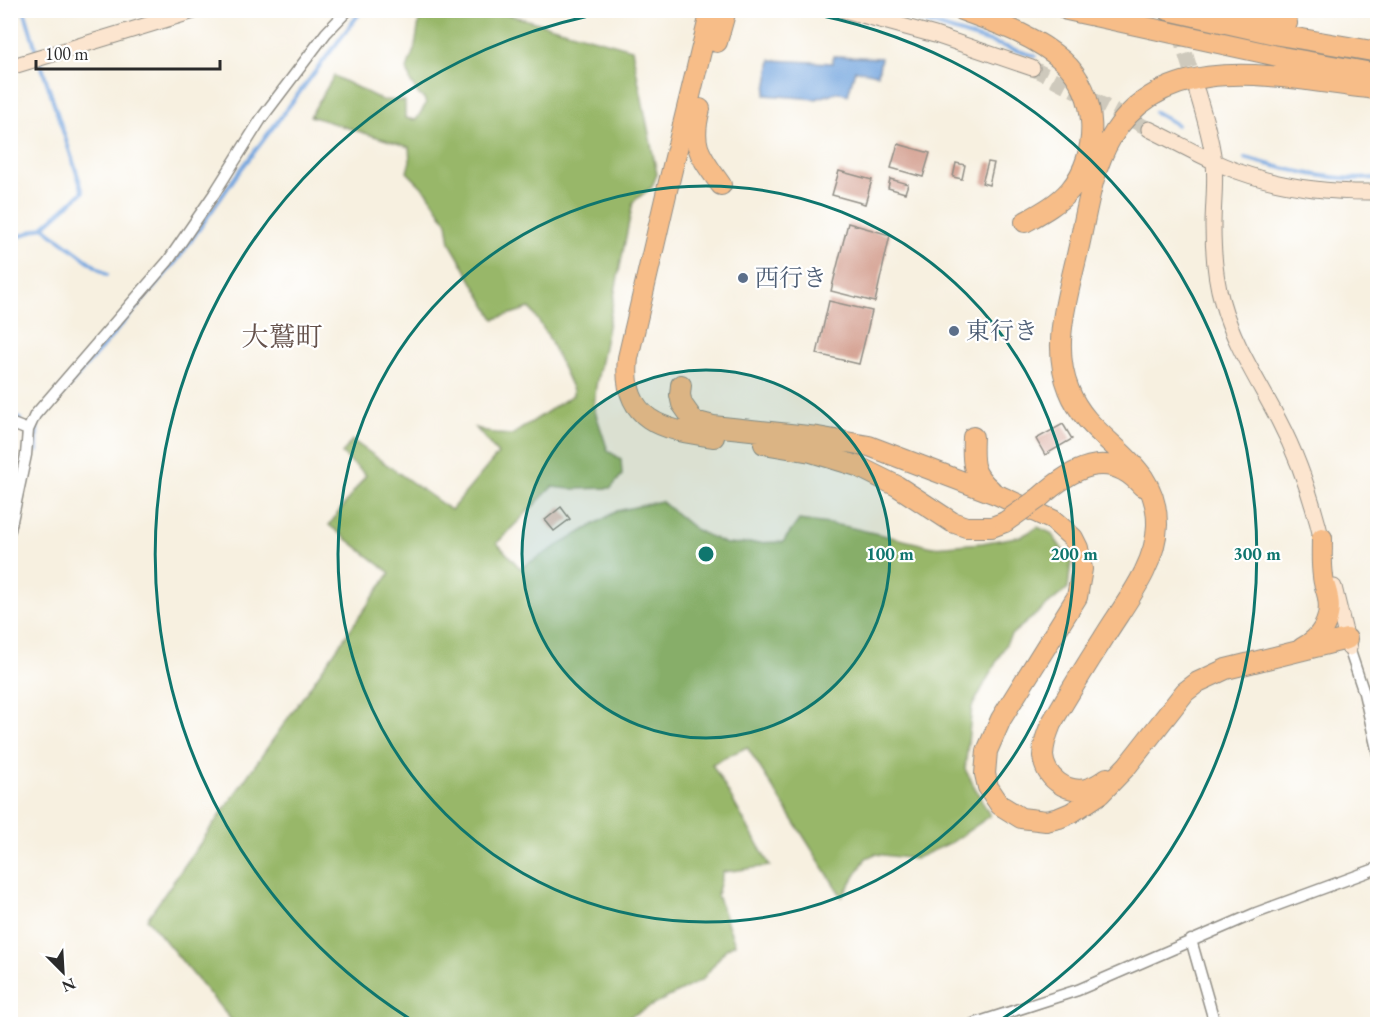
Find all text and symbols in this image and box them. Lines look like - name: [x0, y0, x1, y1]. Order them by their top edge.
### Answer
- scale bar: [36, 33, 220, 71]
- text: 100 m: [45, 42, 89, 65]
- place label: 西行き: [755, 262, 827, 293]
- marker: 西行き: [736, 271, 750, 285]
- place label: 東行き: [966, 315, 1038, 346]
- district label: 大鷲町: [242, 319, 323, 354]
- marker: 東行き: [947, 324, 961, 338]
- text: 100 m: [866, 542, 914, 565]
- text: 200 m: [1050, 542, 1098, 565]
- text: 300 m: [1233, 542, 1281, 565]
- centre of rings: [696, 544, 716, 564]
- north arrow: [33, 942, 93, 1002]
- text: N: [59, 973, 79, 997]

